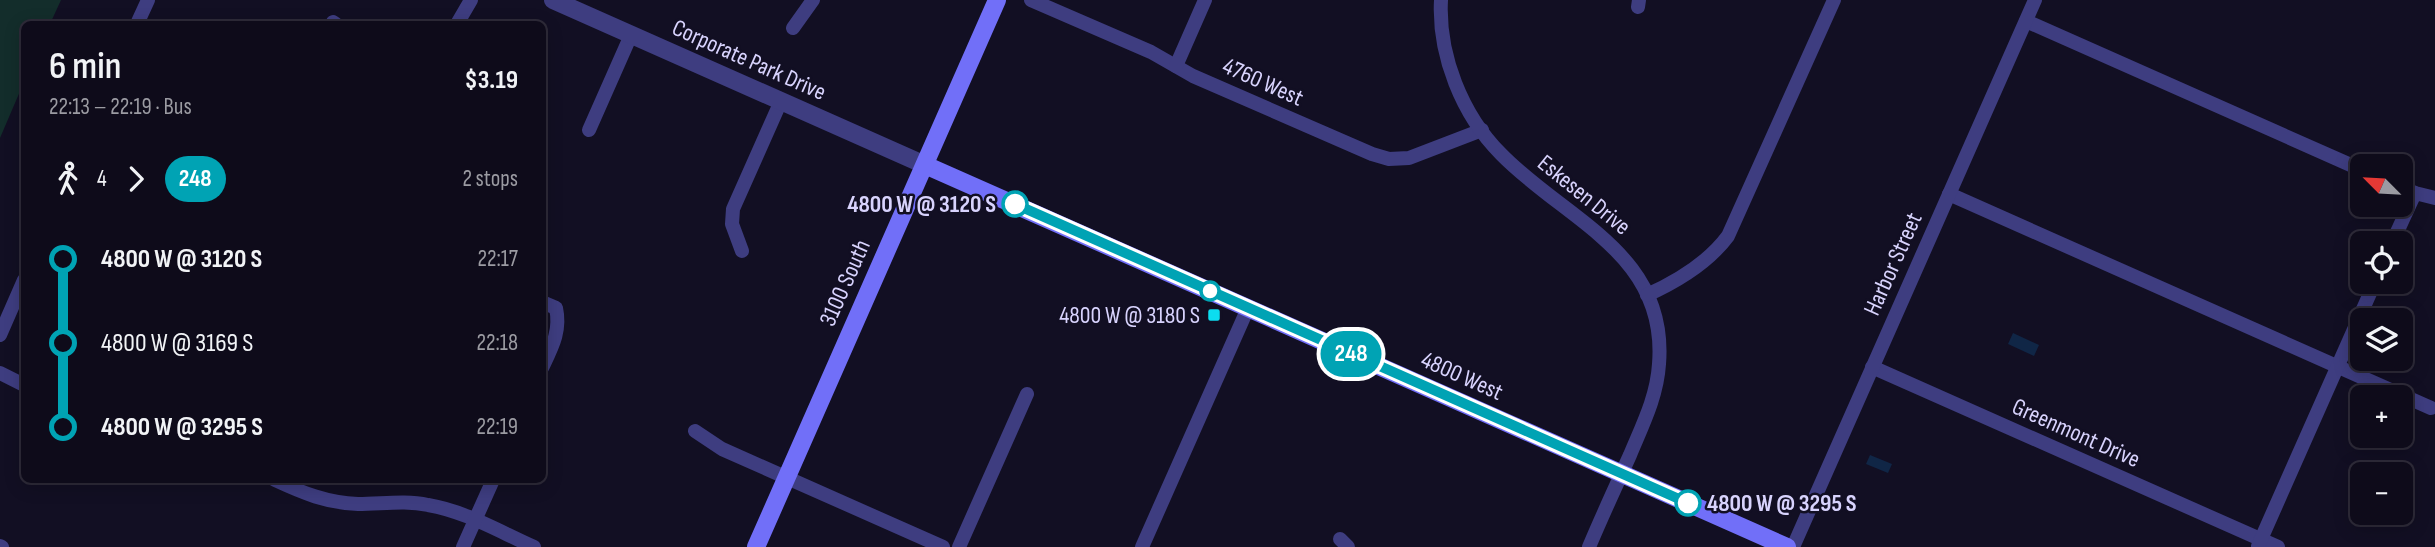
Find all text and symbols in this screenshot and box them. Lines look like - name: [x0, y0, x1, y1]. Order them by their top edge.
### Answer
- street label: Corporate Park Drive: [668, 13, 830, 107]
- text: 6 min: [49, 44, 121, 89]
- street label: 4760 West: [1218, 51, 1308, 113]
- text: $3.19: [464, 65, 518, 96]
- text: 22:13 – 22:19 · Bus: [49, 93, 192, 121]
- street label: Eskesen Drive: [1532, 149, 1636, 241]
- north arrow: [2350, 154, 2413, 217]
- map controls: [2350, 154, 2413, 525]
- icon: walk: [49, 160, 87, 198]
- icon: forward: [117, 160, 155, 198]
- text: 248: [179, 164, 212, 193]
- text: 4: [97, 165, 107, 193]
- text: 2 stops: [462, 165, 518, 193]
- place label: 4800 W @ 3120 S: [847, 190, 996, 219]
- marker: 4800 W @ 3120 S: [1002, 191, 1028, 217]
- street label: Harbor Street: [1857, 208, 1929, 320]
- button: locate: [2350, 231, 2413, 294]
- street label: 3100 South: [813, 235, 877, 331]
- text: 4800 W @ 3120 S: [101, 244, 262, 275]
- text: 22:17: [477, 245, 518, 273]
- unlabelled marker: [1200, 281, 1220, 301]
- place label: 4800 W @ 3180 S: [1059, 301, 1200, 330]
- marker: 4800 W @ 3180 S: [1206, 307, 1222, 323]
- button: layers: [2350, 308, 2413, 371]
- text: 4800 W @ 3169 S: [101, 328, 253, 359]
- text: 22:18: [477, 329, 518, 357]
- line badge: 248: [1311, 331, 1391, 377]
- text: 248: [1335, 339, 1367, 368]
- street label: 4800 West: [1417, 345, 1507, 407]
- button: +: [2350, 385, 2413, 448]
- street label: Greenmont Drive: [2008, 392, 2144, 474]
- text: 4800 W @ 3295 S: [101, 412, 263, 443]
- text: 22:19: [476, 413, 518, 441]
- button: −: [2350, 462, 2413, 525]
- place label: 4800 W @ 3295 S: [1707, 489, 1857, 518]
- marker: 4800 W @ 3295 S: [1675, 490, 1701, 516]

